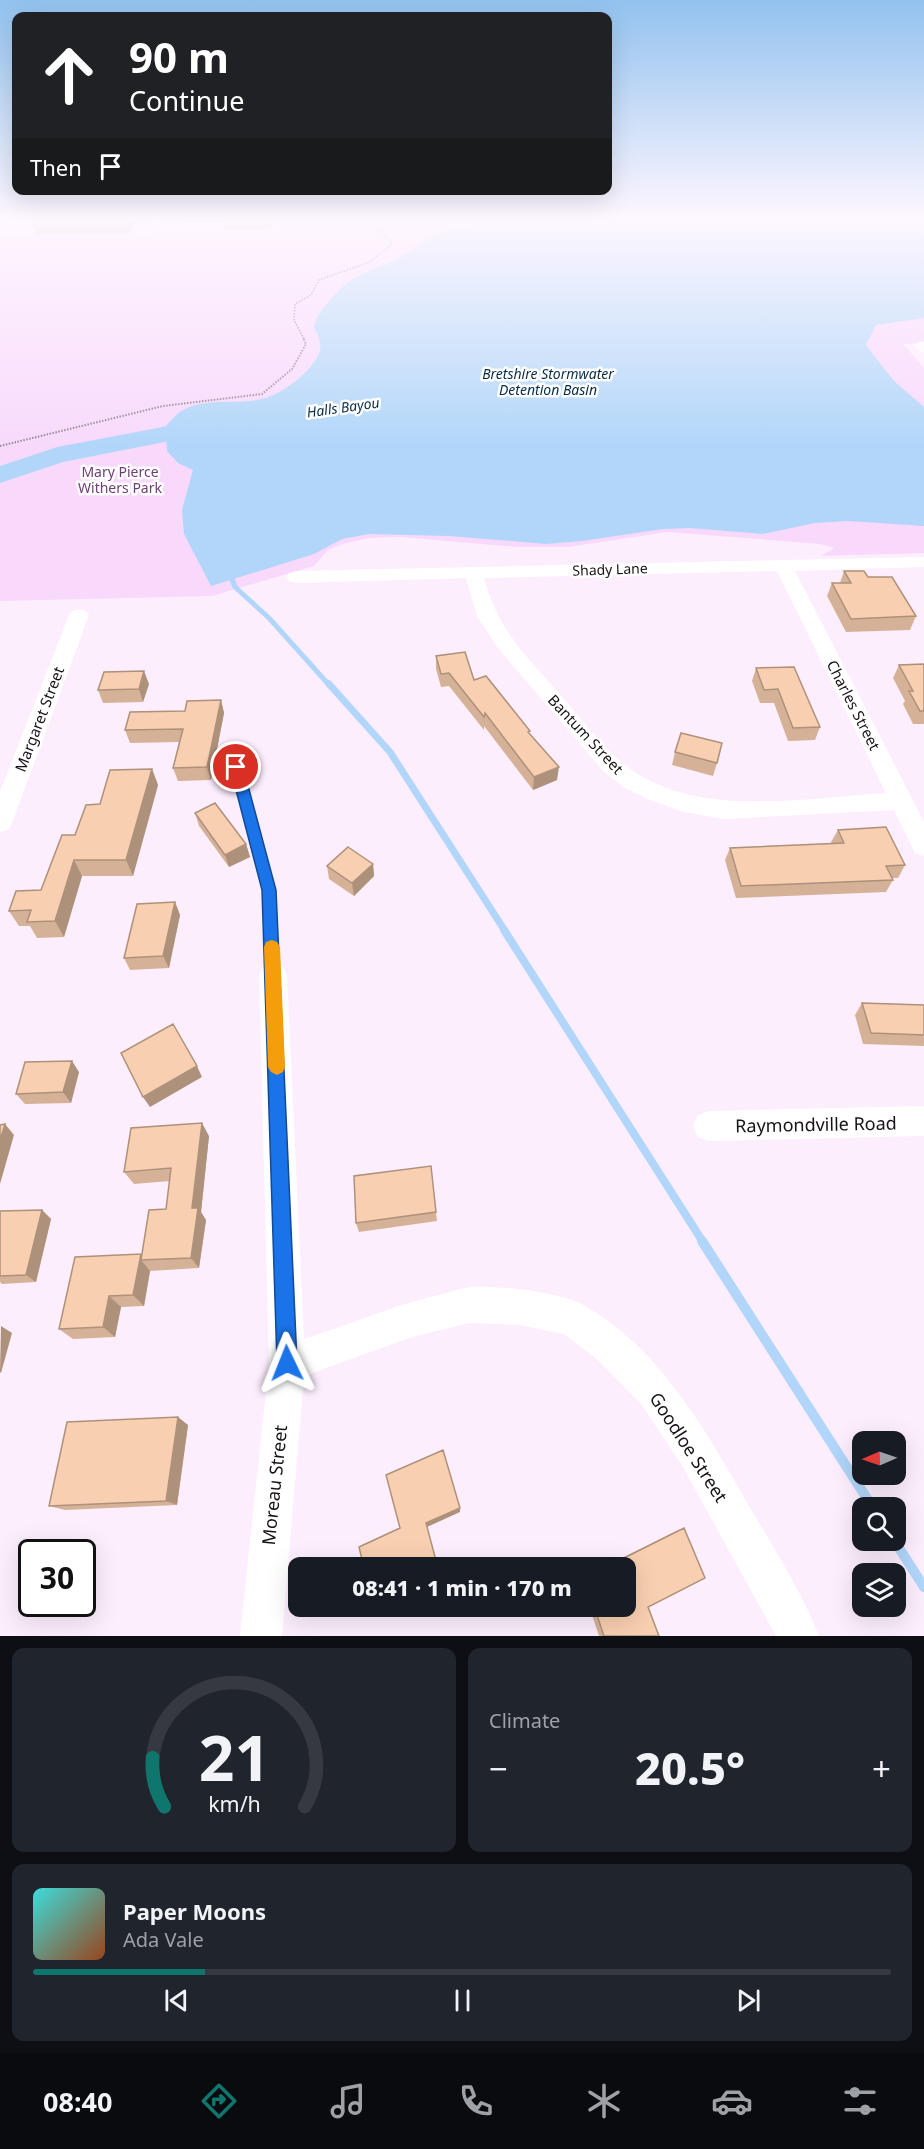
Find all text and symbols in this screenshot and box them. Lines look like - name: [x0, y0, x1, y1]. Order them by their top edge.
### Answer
- text: 90 m: [129, 28, 229, 85]
- icon: ahead: [30, 36, 108, 114]
- text: Continue: [129, 82, 244, 119]
- icon: arrive: [94, 150, 127, 183]
- text: Then: [30, 152, 82, 182]
- water label: Bretshire Stormwater Detention Basin: [482, 364, 614, 399]
- water label: Halls Bayou: [305, 392, 381, 422]
- park label: Mary Pierce Withers Park: [78, 462, 162, 497]
- street label: Shady Lane: [572, 558, 648, 580]
- street label: Charles Street: [823, 657, 886, 754]
- street label: Margaret Street: [10, 663, 68, 775]
- street label: Bantum Street: [544, 690, 628, 779]
- pin: [210, 741, 261, 792]
- icon: arrive: [219, 750, 252, 783]
- street label: Raymondville Road: [735, 1111, 897, 1137]
- position arrow: [255, 1331, 319, 1395]
- street label: Goodloe Street: [644, 1387, 734, 1507]
- street label: Moreau Street: [256, 1423, 292, 1546]
- north arrow: [852, 1431, 906, 1485]
- map controls: [852, 1431, 906, 1617]
- button: search: [852, 1497, 906, 1551]
- speed limit sign: 30: [18, 1539, 96, 1617]
- button: layers: [852, 1563, 906, 1617]
- text: 08:41 · 1 min · 170 m: [352, 1572, 572, 1602]
- text: Climate: [489, 1707, 560, 1734]
- text: 21: [198, 1714, 270, 1799]
- text: 20.5°: [635, 1737, 745, 1798]
- text: −: [489, 1746, 508, 1791]
- text: +: [872, 1746, 891, 1791]
- text: km/h: [208, 1789, 260, 1818]
- text: Paper Moons: [123, 1896, 266, 1926]
- text: Ada Vale: [123, 1926, 204, 1953]
- icon: previous: [160, 1984, 193, 2017]
- icon: pause: [446, 1984, 479, 2017]
- icon: next: [732, 1984, 765, 2017]
- icon: directions: [198, 2080, 240, 2122]
- icon: music: [327, 2080, 369, 2122]
- icon: phone: [455, 2080, 497, 2122]
- icon: climate: [583, 2080, 625, 2122]
- icon: car: [711, 2080, 753, 2122]
- icon: filters: [839, 2080, 881, 2122]
- text: 08:40: [43, 2083, 112, 2120]

